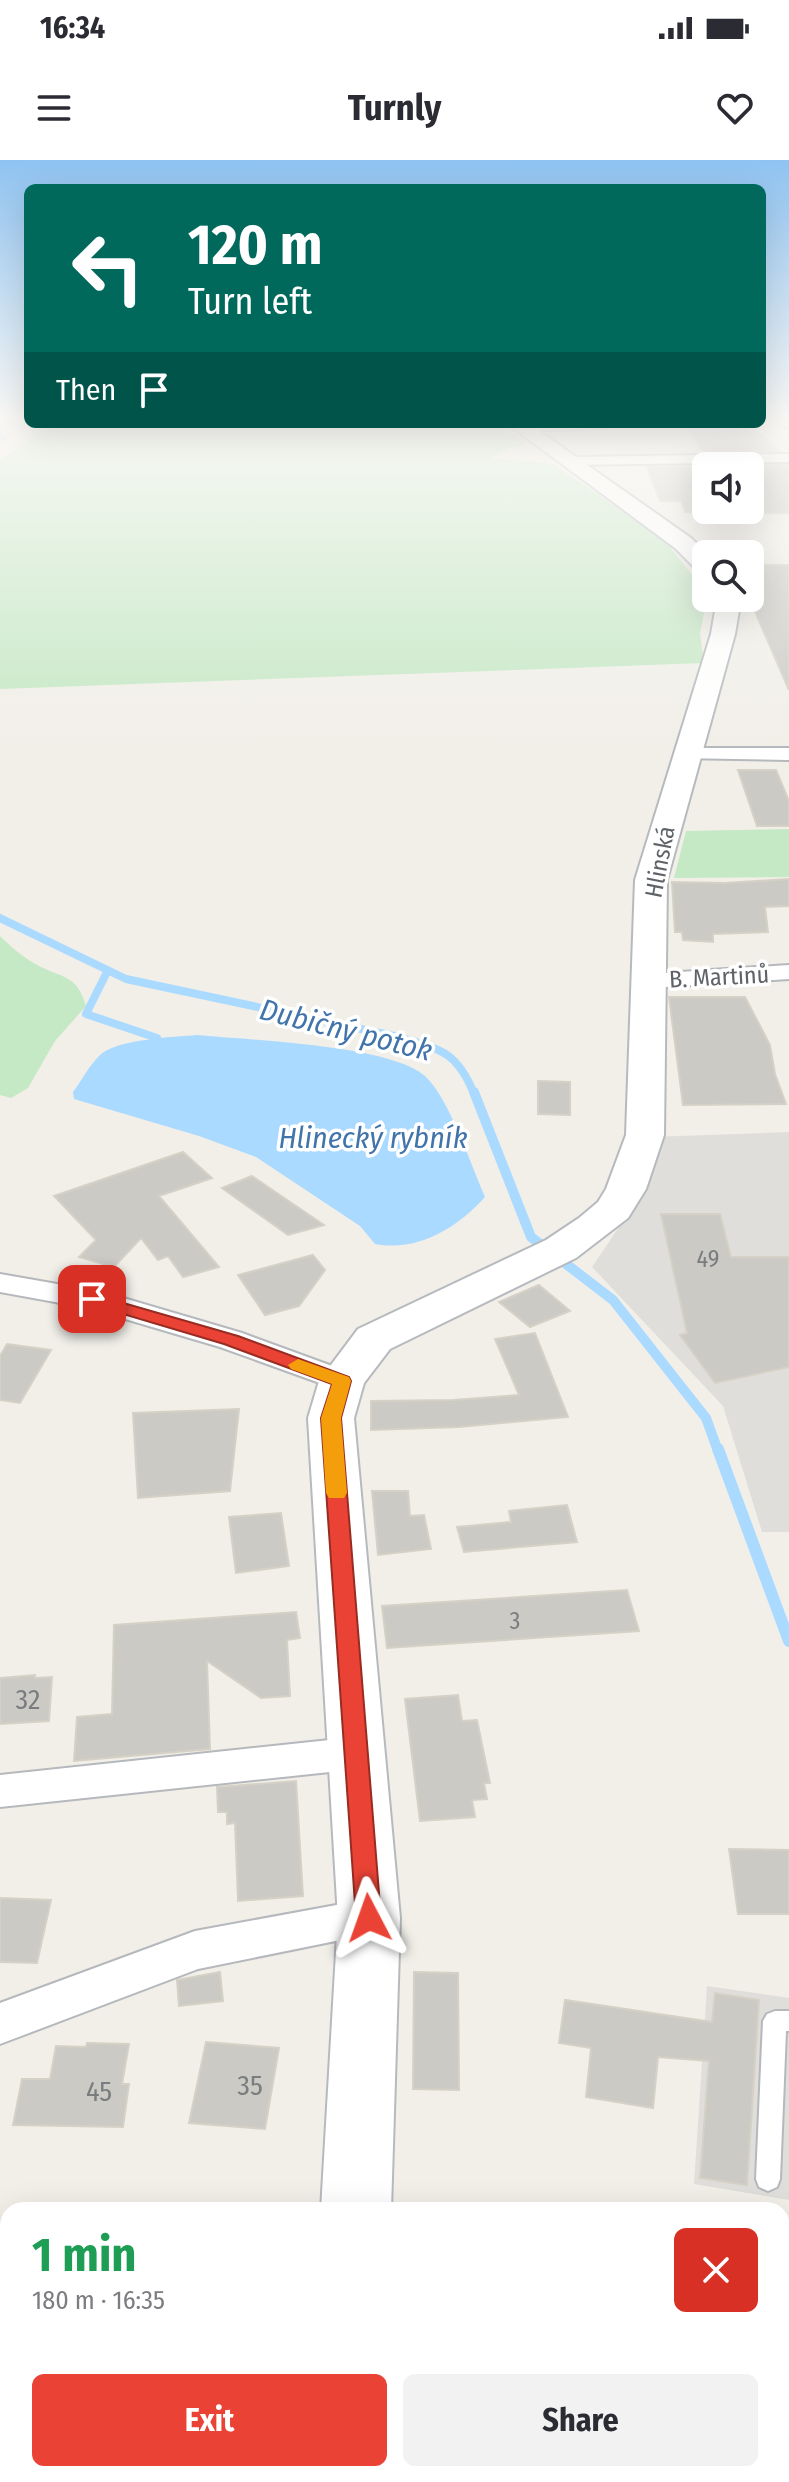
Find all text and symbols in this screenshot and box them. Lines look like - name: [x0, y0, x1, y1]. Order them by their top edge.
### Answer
- text: 16:34: [40, 10, 105, 46]
- icon: menu: [32, 86, 76, 130]
- text: Turnly: [348, 86, 441, 130]
- icon: heart: [713, 86, 757, 130]
- text: 120 m: [188, 212, 323, 279]
- icon: left: [56, 216, 160, 320]
- text: Turn left: [188, 280, 312, 324]
- icon: arrive: [132, 368, 176, 412]
- text: Then: [56, 372, 116, 408]
- map controls: [692, 452, 764, 612]
- button: sound: [692, 452, 764, 524]
- button: search: [692, 540, 764, 612]
- street label: Hlinská: [639, 824, 681, 900]
- street label: B. Martinů: [668, 960, 770, 994]
- water label: Dubičný potok: [256, 991, 436, 1069]
- water label: Hlinecký rybník: [278, 1120, 468, 1156]
- house number: 49: [697, 1245, 719, 1273]
- pin: [58, 1265, 126, 1333]
- icon: arrive: [70, 1277, 114, 1321]
- house number: 3: [510, 1607, 520, 1635]
- house number: 32: [16, 1683, 40, 1716]
- position arrow: [327, 1876, 411, 1960]
- house number: 35: [237, 2069, 263, 2102]
- house number: 45: [86, 2075, 112, 2108]
- text: 1 min: [32, 2226, 137, 2284]
- button: close: [674, 2228, 758, 2312]
- text: 180 m · 16:35: [32, 2285, 165, 2316]
- button: Exit: [32, 2374, 387, 2466]
- button: Share: [403, 2374, 758, 2466]

